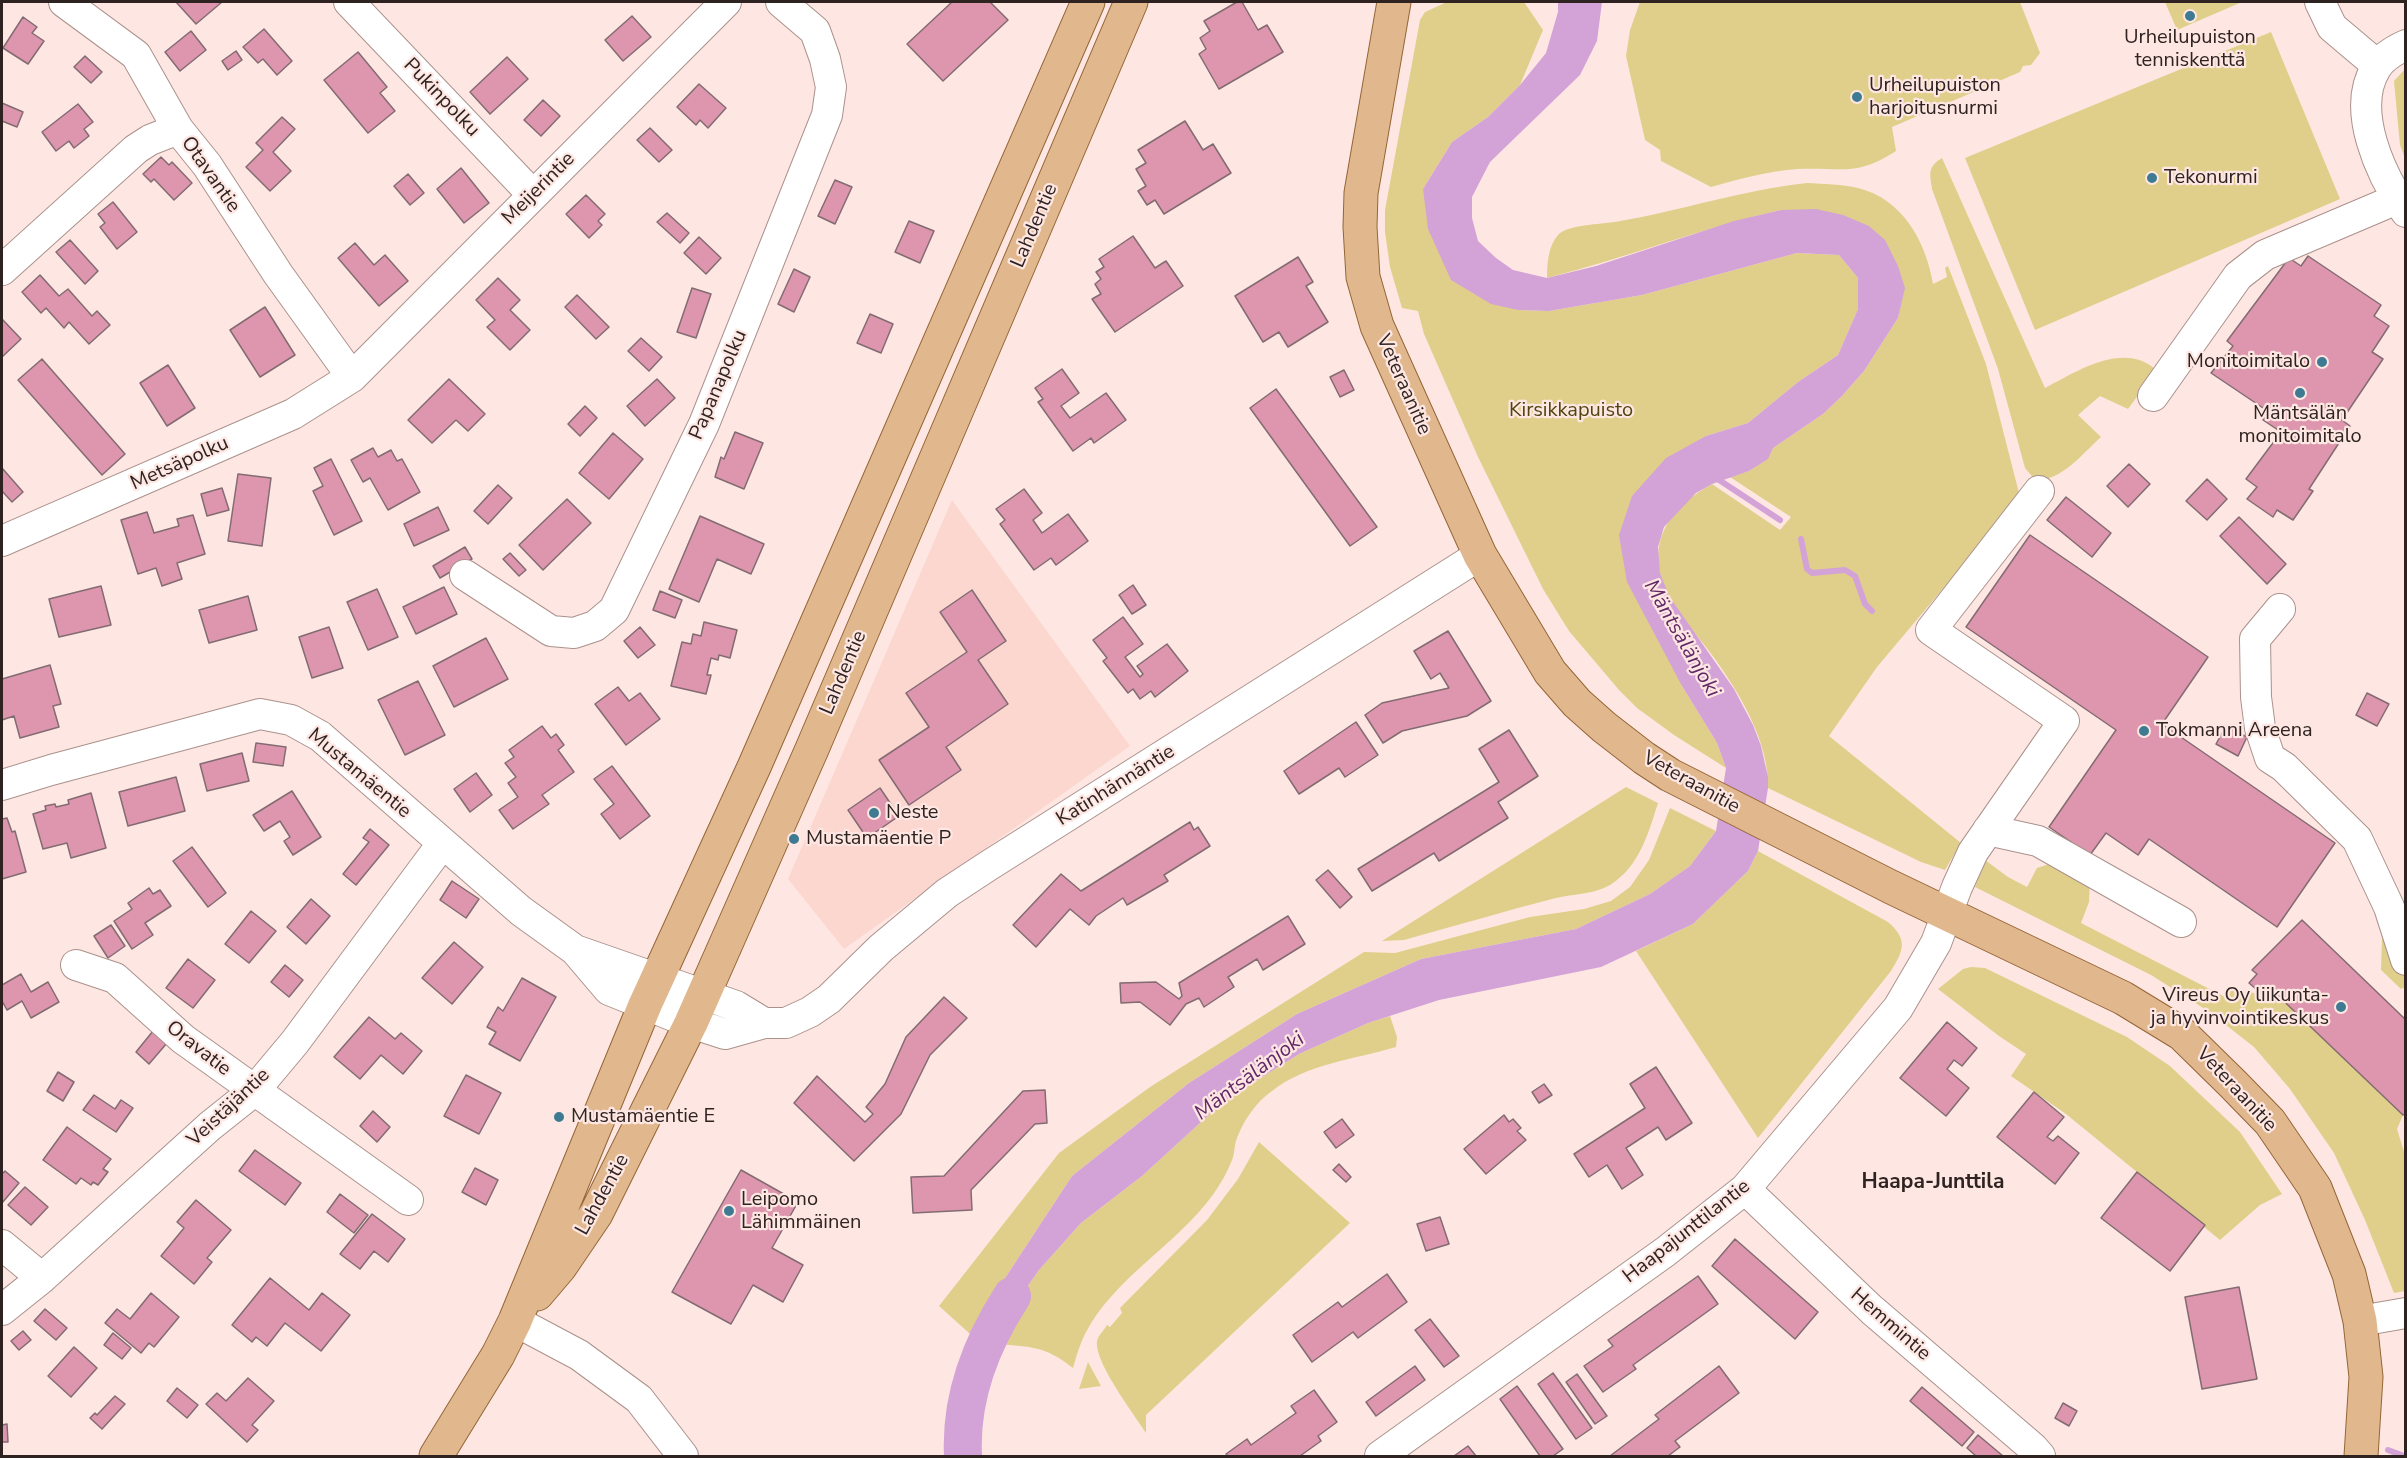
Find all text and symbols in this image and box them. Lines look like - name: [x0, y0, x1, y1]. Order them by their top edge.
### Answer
- marker: Urheilupuiston tenniskenttä: [2183, 9, 2197, 23]
- place label: Urheilupuiston tenniskenttä: [2124, 26, 2256, 73]
- street label: Pukinpolku: [398, 54, 484, 142]
- place label: Urheilupuiston harjoitusnurmi: [1869, 74, 2001, 121]
- marker: Urheilupuiston harjoitusnurmi: [1850, 90, 1864, 104]
- street label: Otavantie: [175, 132, 245, 218]
- street label: Meijerintie: [498, 148, 580, 230]
- place label: Tekonurmi: [2164, 166, 2258, 190]
- marker: Tekonurmi: [2145, 171, 2159, 185]
- street label: Lahdentie: [1007, 180, 1063, 272]
- street label: Papanapolku: [685, 326, 753, 444]
- street label: Veteraanitie: [1370, 331, 1436, 439]
- place label: Monitoimitalo: [2187, 350, 2310, 374]
- marker: Monitoimitalo: [2315, 355, 2329, 369]
- marker: Mäntsälän monitoimitalo: [2293, 386, 2307, 400]
- park label: Kirsikkapuisto: [1509, 399, 1633, 423]
- place label: Mäntsälän monitoimitalo: [2238, 402, 2362, 449]
- street label: Metsäpolku: [127, 432, 233, 496]
- water label: Mäntsälänjoki: [1637, 576, 1725, 702]
- street label: Lahdentie: [816, 627, 872, 719]
- place label: Tokmanni Areena: [2156, 719, 2313, 743]
- street label: Mustamäentie: [302, 724, 416, 824]
- marker: Tokmanni Areena: [2137, 724, 2151, 738]
- street label: Katinhännäntie: [1052, 740, 1180, 832]
- street label: Veteraanitie: [1638, 746, 1744, 820]
- place label: Neste: [886, 801, 938, 825]
- marker: Neste: [867, 806, 881, 820]
- place label: Mustamäentie P: [806, 827, 951, 851]
- marker: Mustamäentie P: [787, 832, 801, 846]
- place label: Vireus Oy liikunta- ja hyvinvointikeskus: [2151, 984, 2329, 1031]
- marker: Vireus Oy liikunta- ja hyvinvointikeskus: [2334, 1000, 2348, 1014]
- street label: Oravatie: [161, 1016, 235, 1082]
- water label: Mäntsälänjoki: [1190, 1028, 1310, 1126]
- street label: Veteraanitie: [2191, 1043, 2281, 1137]
- street label: Veistäjäntie: [183, 1064, 275, 1152]
- place label: Mustamäentie E: [571, 1105, 715, 1129]
- marker: Mustamäentie E: [552, 1110, 566, 1124]
- street label: Lahdentie: [571, 1150, 635, 1240]
- district label: Haapa-Junttila: [1862, 1170, 2004, 1196]
- street label: Haapajunttilantie: [1619, 1175, 1755, 1289]
- place label: Leipomo Lähimmäinen: [741, 1188, 861, 1235]
- marker: Leipomo Lähimmäinen: [722, 1204, 736, 1218]
- street label: Hemmintie: [1845, 1284, 1935, 1366]

